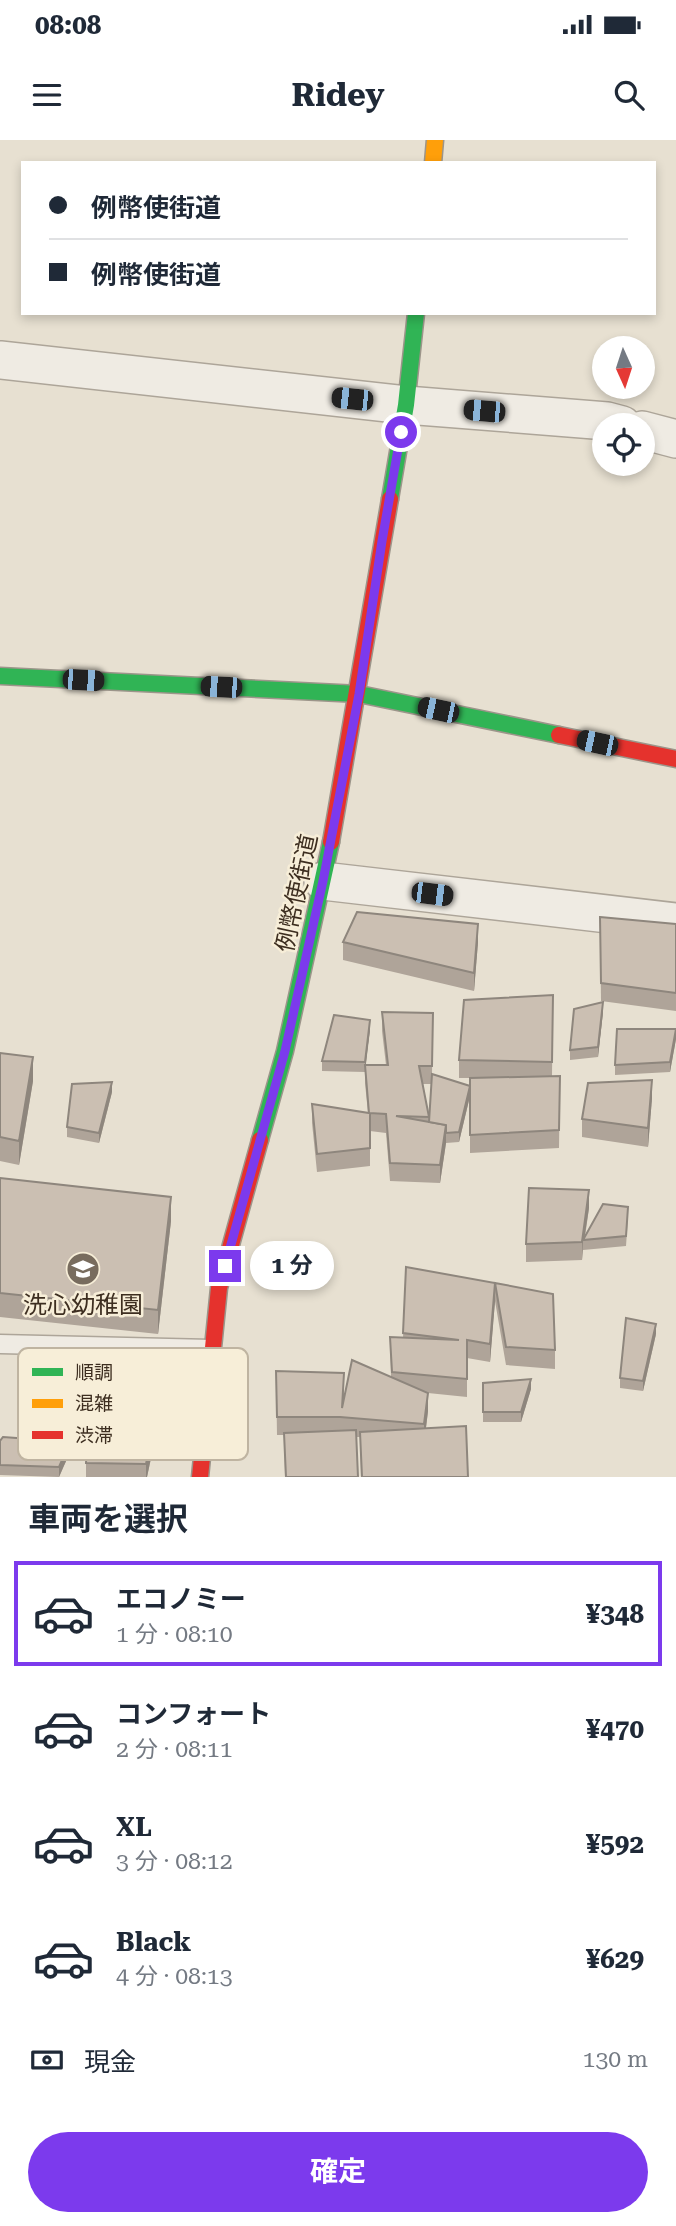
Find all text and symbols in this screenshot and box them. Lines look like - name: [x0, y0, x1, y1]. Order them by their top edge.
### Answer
- text: 08:08: [35, 10, 101, 40]
- icon: menu: [28, 76, 66, 114]
- text: Ridey: [291, 76, 385, 114]
- icon: search: [610, 76, 648, 114]
- text: 例幣使街道: [91, 193, 221, 223]
- text: 例幣使街道: [91, 260, 221, 290]
- north arrow: [592, 336, 654, 399]
- map controls: [592, 336, 655, 476]
- car: [331, 386, 374, 412]
- car: [463, 399, 506, 423]
- button: locate: [592, 413, 655, 476]
- route start: [385, 416, 417, 448]
- car: [62, 668, 105, 692]
- car: [200, 675, 243, 699]
- car: [416, 695, 461, 725]
- car: [575, 728, 620, 758]
- street label: 例幣使街道: [271, 831, 323, 955]
- car: [410, 881, 455, 907]
- callout: 1 分: [250, 1242, 334, 1290]
- school or university icon: 洗心幼稚園: [64, 1250, 102, 1288]
- route end: [209, 1250, 241, 1282]
- text: 1 分: [271, 1252, 313, 1279]
- place label: 洗心幼稚園: [23, 1291, 143, 1319]
- legend: [18, 1348, 248, 1460]
- text: 順調: [75, 1361, 113, 1384]
- text: 混雑: [75, 1392, 113, 1415]
- text: 渋滞: [75, 1424, 113, 1447]
- text: 車両を選択: [28, 1500, 188, 1538]
- icon: car: [32, 1582, 95, 1645]
- text: エコノミー: [116, 1584, 246, 1614]
- text: ¥348: [586, 1599, 644, 1629]
- text: 1 分 · 08:10: [116, 1621, 233, 1648]
- icon: car: [32, 1697, 95, 1760]
- text: コンフォート: [116, 1699, 271, 1729]
- text: ¥470: [586, 1714, 644, 1744]
- text: 2 分 · 08:11: [116, 1736, 233, 1763]
- icon: car: [32, 1812, 95, 1875]
- text: XL: [116, 1812, 152, 1842]
- text: ¥592: [586, 1829, 644, 1859]
- text: 3 分 · 08:12: [116, 1848, 233, 1875]
- icon: car: [32, 1927, 95, 1990]
- text: Black: [116, 1927, 191, 1957]
- text: ¥629: [586, 1944, 644, 1974]
- text: 4 分 · 08:13: [116, 1963, 233, 1990]
- icon: cash: [28, 2041, 66, 2079]
- text: 130 m: [583, 2046, 648, 2073]
- text: 現金: [84, 2047, 136, 2077]
- button: 確定: [28, 2132, 648, 2212]

